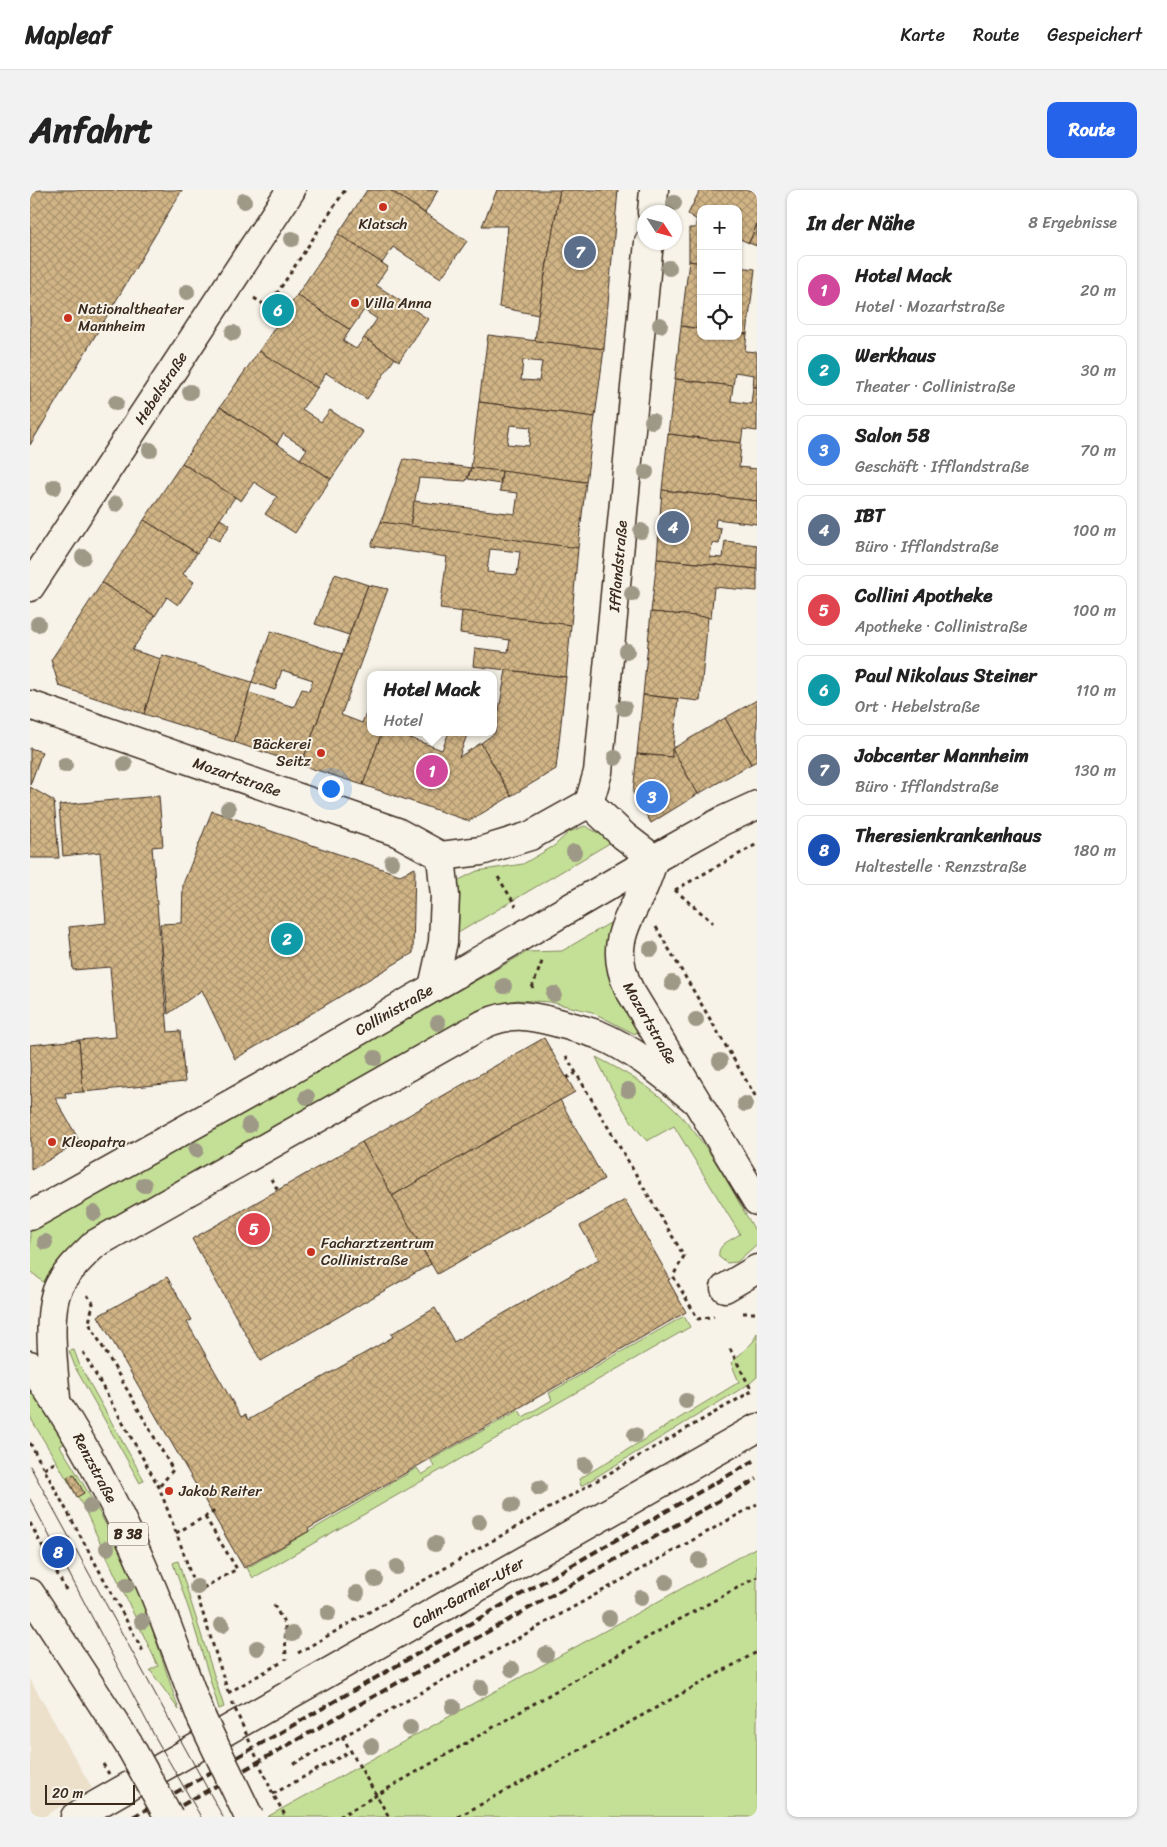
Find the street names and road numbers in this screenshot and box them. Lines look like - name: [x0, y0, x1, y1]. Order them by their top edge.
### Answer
- street label: Hebelstraße: [127, 346, 195, 430]
- street label: Ifflandstraße: [601, 519, 635, 614]
- street label: Mozartstraße: [189, 750, 285, 804]
- street label: Collinistraße: [350, 977, 438, 1043]
- street label: Mozartstraße: [616, 977, 684, 1070]
- street label: Renzstraße: [66, 1428, 124, 1508]
- road number: B 38: [108, 1522, 148, 1546]
- street label: Cahn-Garnier-Ufer: [407, 1550, 530, 1636]

